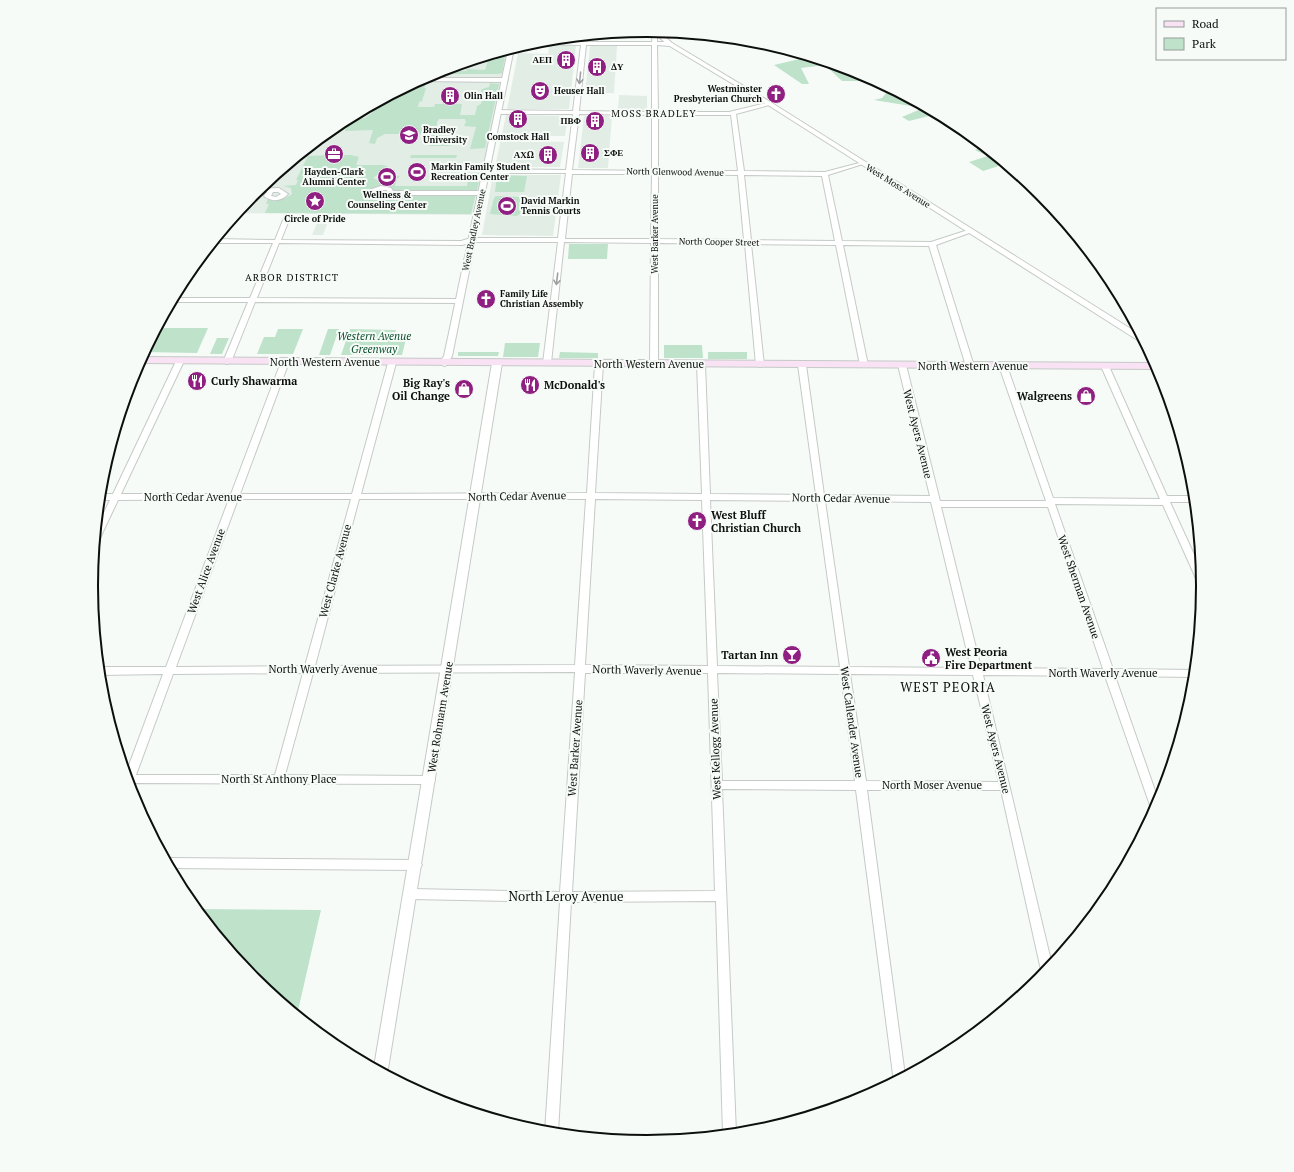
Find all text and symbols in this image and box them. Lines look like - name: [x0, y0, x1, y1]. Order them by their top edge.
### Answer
- legend: [1156, 8, 1286, 60]
- text: Road: [1192, 16, 1219, 31]
- text: Park: [1192, 36, 1217, 51]
- building icon: ΑΕΠ: [555, 49, 577, 71]
- place label: ΑΕΠ: [532, 54, 552, 66]
- building icon: ΔΥ: [586, 56, 608, 78]
- place label: ΔΥ: [611, 61, 624, 73]
- one-way arrow: [576, 71, 584, 84]
- theatre icon: Heuser Hall: [529, 80, 551, 102]
- place label: Westminster Presbyterian Church: [674, 83, 762, 105]
- church icon: Westminster Presbyterian Church: [765, 83, 787, 105]
- building icon: Olin Hall: [439, 85, 461, 107]
- place label: Heuser Hall: [554, 85, 604, 97]
- place label: Olin Hall: [464, 90, 503, 102]
- district label: MOSS BRADLEY: [611, 107, 697, 120]
- building icon: Comstock Hall: [507, 108, 529, 130]
- building icon: ΠΒΦ: [584, 110, 606, 132]
- place label: ΠΒΦ: [561, 115, 582, 127]
- school or university icon: Bradley University: [398, 124, 420, 146]
- place label: Bradley University: [423, 124, 467, 146]
- place label: Comstock Hall: [487, 131, 549, 143]
- building icon: ΣΦΕ: [579, 142, 601, 164]
- office icon: Hayden-Clark Alumni Center: [323, 143, 345, 165]
- building icon: ΑΧΩ: [537, 144, 559, 166]
- place label: ΣΦΕ: [604, 147, 623, 159]
- place label: ΑΧΩ: [514, 149, 534, 161]
- sports icon: Markin Family Student Recreation Center: [406, 161, 428, 183]
- place label: Markin Family Student Recreation Center: [431, 161, 531, 183]
- street label: West Moss Avenue: [864, 161, 933, 211]
- street label: North Glenwood Avenue: [626, 165, 724, 179]
- place label: Hayden-Clark Alumni Center: [302, 166, 366, 188]
- sports icon: Wellness & Counseling Center: [376, 166, 398, 188]
- street label: West Bradley Avenue: [459, 188, 489, 272]
- place label: Wellness & Counseling Center: [347, 189, 427, 211]
- place icon: Circle of Pride: [304, 190, 326, 212]
- street label: West Barker Avenue: [649, 194, 661, 274]
- sports icon: David Markin Tennis Courts: [496, 195, 518, 217]
- place label: David Markin Tennis Courts: [521, 195, 581, 217]
- place label: Circle of Pride: [284, 213, 346, 225]
- street label: North Cooper Street: [679, 235, 760, 249]
- district label: ARBOR DISTRICT: [245, 271, 339, 284]
- one-way arrow: [553, 272, 561, 285]
- church icon: Family Life Christian Assembly: [475, 288, 497, 310]
- place label: Family Life Christian Assembly: [500, 288, 583, 310]
- park label: Western Avenue Greenway: [337, 329, 411, 356]
- street label: North Western Avenue: [270, 355, 381, 369]
- street label: North Western Avenue: [594, 357, 705, 371]
- street label: North Western Avenue: [918, 359, 1029, 373]
- restaurant icon: Curly Shawarma: [186, 370, 208, 392]
- place label: Curly Shawarma: [211, 374, 297, 388]
- restaurant icon: McDonald's: [519, 374, 541, 396]
- place label: Big Ray's Oil Change: [392, 376, 450, 403]
- shop icon: Big Ray's Oil Change: [453, 378, 475, 400]
- place label: McDonald's: [544, 378, 605, 392]
- shop icon: Walgreens: [1075, 385, 1097, 407]
- street label: West Ayers Avenue: [900, 388, 936, 481]
- place label: Walgreens: [1017, 389, 1072, 403]
- street label: North Cedar Avenue: [468, 488, 567, 504]
- street label: North Cedar Avenue: [144, 490, 243, 504]
- street label: North Cedar Avenue: [792, 490, 891, 506]
- place label: West Bluff Christian Church: [711, 508, 801, 535]
- church icon: West Bluff Christian Church: [686, 510, 708, 532]
- street label: West Clarke Avenue: [316, 522, 354, 619]
- street label: West Alice Avenue: [184, 526, 228, 615]
- street label: West Sherman Avenue: [1055, 533, 1103, 641]
- bar icon: Tartan Inn: [781, 644, 803, 666]
- place label: West Peoria Fire Department: [945, 645, 1033, 672]
- public building icon: West Peoria Fire Department: [920, 647, 942, 669]
- place label: Tartan Inn: [721, 648, 778, 662]
- street label: West Rohmann Avenue: [424, 660, 456, 774]
- street label: North Waverly Avenue: [268, 662, 378, 676]
- street label: North Waverly Avenue: [592, 662, 702, 678]
- street label: West Callender Avenue: [837, 665, 867, 779]
- street label: North Waverly Avenue: [1048, 666, 1158, 680]
- district label: WEST PEORIA: [900, 678, 996, 696]
- street label: West Kellogg Avenue: [706, 698, 724, 800]
- street label: West Barker Avenue: [565, 699, 585, 797]
- street label: West Ayers Avenue: [978, 703, 1014, 796]
- street label: North St Anthony Place: [221, 772, 337, 786]
- street label: North Moser Avenue: [882, 778, 983, 792]
- street label: North Leroy Avenue: [509, 887, 623, 905]

